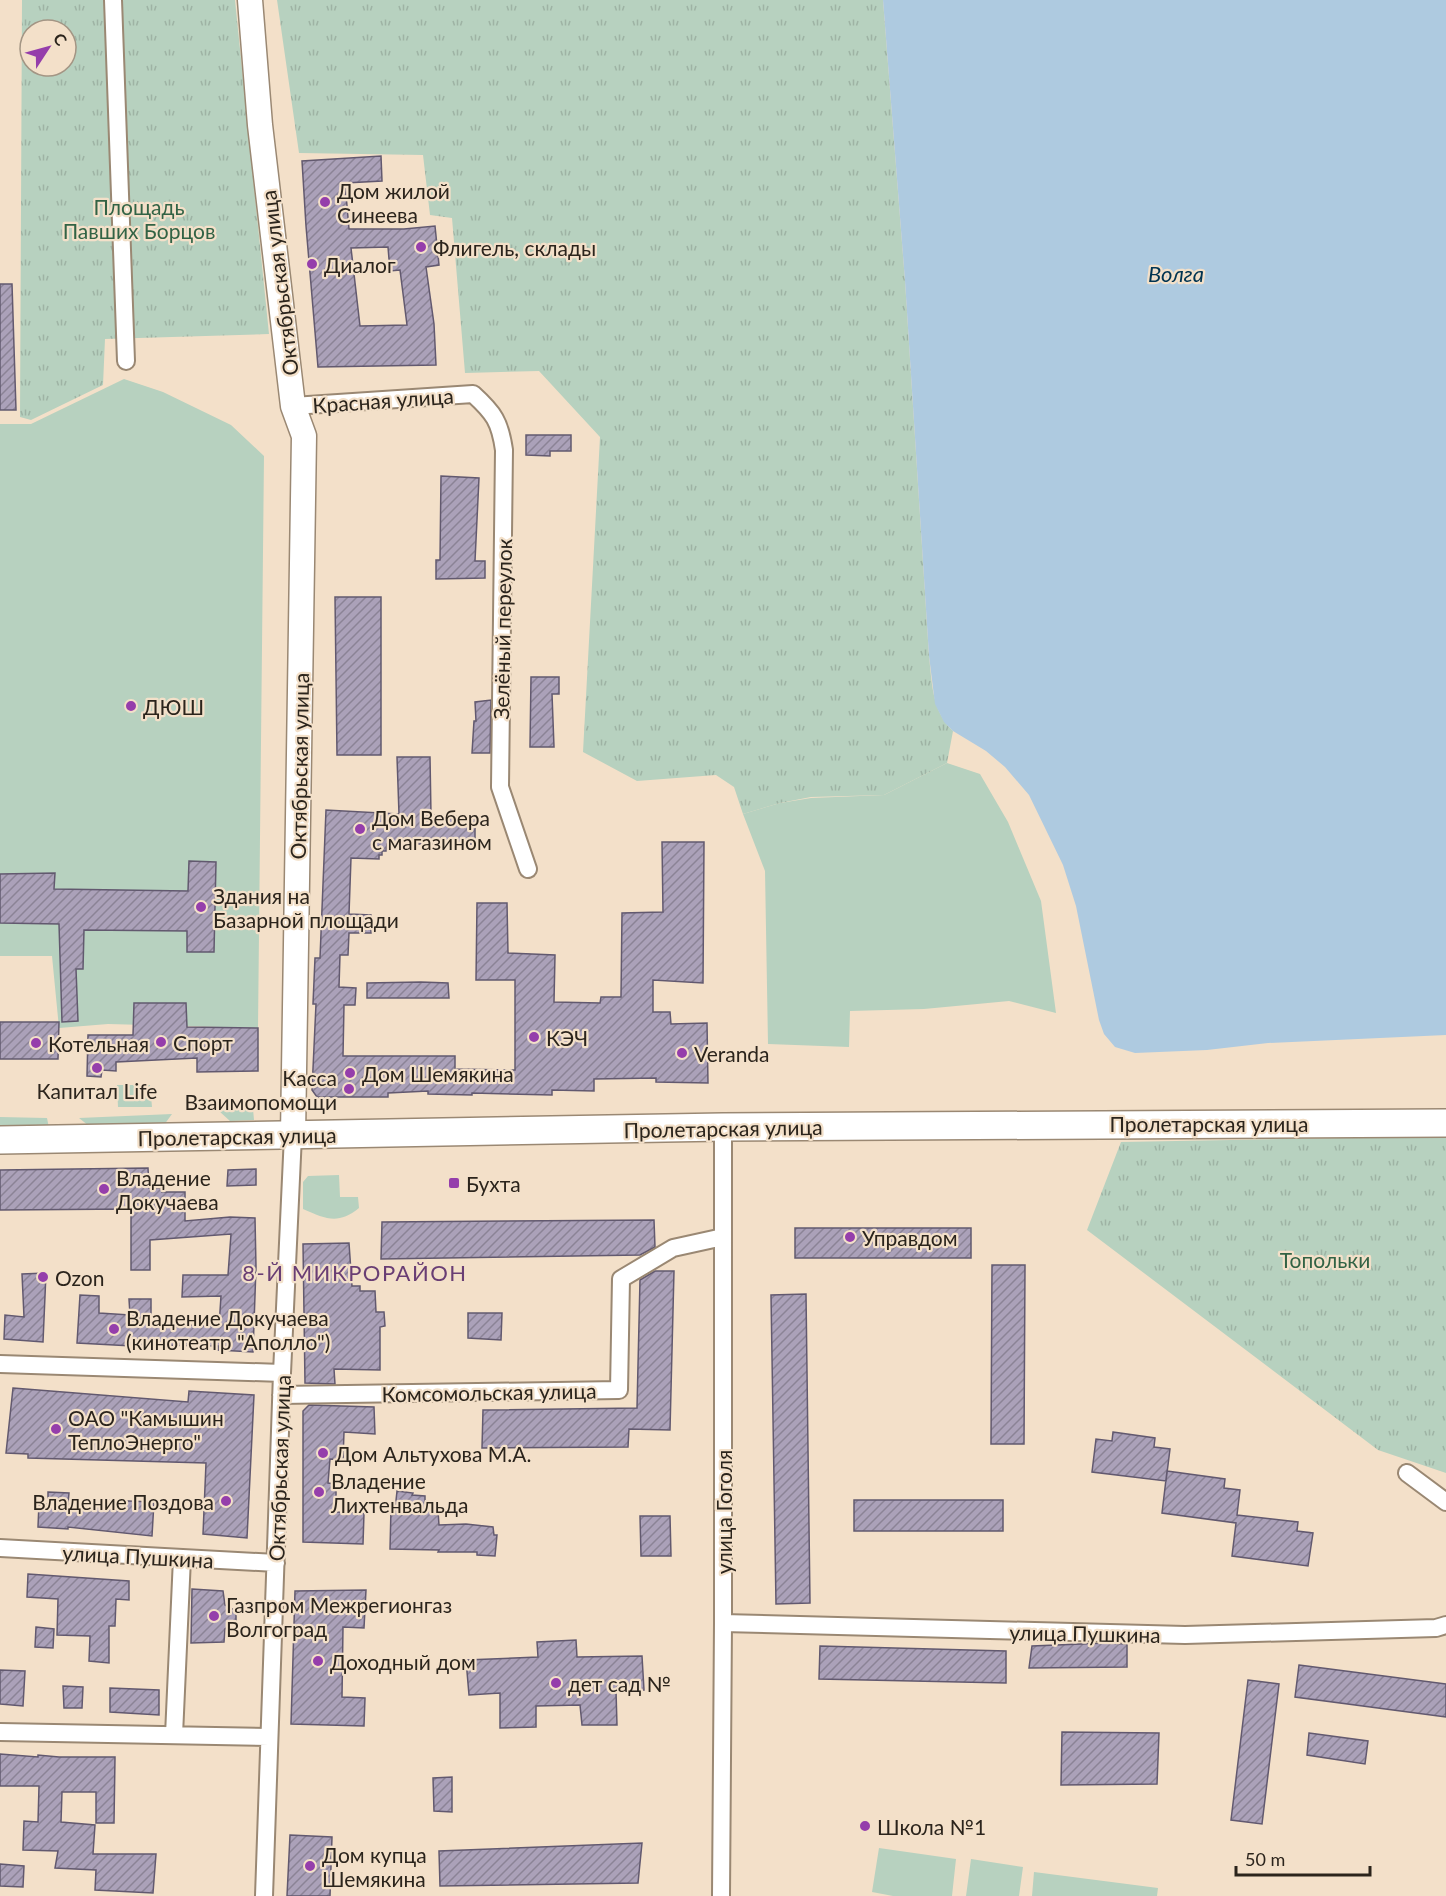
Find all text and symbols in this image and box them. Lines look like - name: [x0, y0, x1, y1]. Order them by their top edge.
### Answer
- north arrow: [18, 18, 78, 78]
- text: С: [50, 29, 72, 49]
- place label: Дом жилой Синеева: [337, 178, 450, 227]
- street label: Октябрьская улица: [255, 189, 303, 377]
- park label: Площадь Павших Борцов: [63, 194, 215, 243]
- marker: Дом жилой Синеева: [318, 195, 332, 209]
- place label: Флигель, склады: [433, 235, 596, 260]
- marker: Флигель, склады: [414, 240, 428, 254]
- place label: Диалог: [324, 252, 396, 277]
- marker: Диалог: [305, 257, 319, 271]
- water label: Волга: [1148, 260, 1204, 287]
- street label: Красная улица: [312, 383, 454, 417]
- street label: Зелёный переулок: [488, 538, 516, 720]
- street label: Октябрьская улица: [285, 673, 313, 859]
- place label: ДЮШ: [143, 694, 204, 719]
- marker: ДЮШ: [124, 699, 138, 713]
- place label: Дом Вебера с магазином: [372, 805, 492, 854]
- marker: Дом Вебера с магазином: [353, 822, 367, 836]
- place label: Здания на Базарной площади: [213, 883, 399, 932]
- marker: Здания на Базарной площади: [194, 900, 208, 914]
- place label: КЭЧ: [546, 1025, 588, 1050]
- place label: Спорт: [173, 1030, 233, 1055]
- marker: КЭЧ: [527, 1030, 541, 1044]
- place label: Котельная: [48, 1031, 149, 1056]
- marker: Спорт: [154, 1035, 168, 1049]
- marker: Котельная: [29, 1036, 43, 1050]
- place label: Veranda: [694, 1041, 770, 1066]
- marker: Veranda: [675, 1046, 689, 1060]
- marker: Капитал Life: [90, 1061, 104, 1075]
- place label: Дом Шемякина: [362, 1061, 514, 1086]
- place label: Касса Взаимопомощи: [185, 1065, 337, 1114]
- marker: Дом Шемякина: [343, 1066, 357, 1080]
- place label: Капитал Life: [37, 1078, 157, 1103]
- marker: Касса Взаимопомощи: [342, 1082, 356, 1096]
- street label: Пролетарская улица: [1110, 1111, 1309, 1136]
- street label: Пролетарская улица: [623, 1114, 823, 1142]
- street label: Пролетарская улица: [137, 1122, 337, 1150]
- place label: Владение Докучаева: [116, 1165, 219, 1214]
- place label: Бухта: [466, 1171, 521, 1196]
- marker: Бухта: [447, 1176, 461, 1190]
- marker: Владение Докучаева: [97, 1182, 111, 1196]
- place label: Управдом: [862, 1225, 958, 1250]
- marker: Управдом: [843, 1230, 857, 1244]
- park label: Топольки: [1280, 1247, 1370, 1272]
- district label: 8-Й МИКРОРАЙОН: [242, 1259, 468, 1286]
- place label: Ozon: [55, 1265, 105, 1290]
- marker: Ozon: [36, 1270, 50, 1284]
- place label: Владение Докучаева (кинотеатр "Аполло"): [126, 1305, 330, 1354]
- marker: Владение Докучаева (кинотеатр "Аполло"): [107, 1322, 121, 1336]
- street label: Октябрьская улица: [263, 1374, 295, 1562]
- street label: Комсомольская улица: [381, 1378, 597, 1406]
- place label: ОАО "Камышин ТеплоЭнерго": [68, 1405, 224, 1454]
- marker: ОАО "Камышин ТеплоЭнерго": [49, 1422, 63, 1436]
- place label: Дом Альтухова М.А.: [335, 1441, 531, 1466]
- marker: Дом Альтухова М.А.: [316, 1446, 330, 1460]
- street label: улица Гоголя: [711, 1450, 736, 1574]
- place label: Владение Лихтенвальда: [330, 1468, 468, 1517]
- marker: Владение Лихтенвальда: [312, 1485, 326, 1499]
- place label: Владение Поздова: [32, 1489, 214, 1514]
- marker: Владение Поздова: [219, 1494, 233, 1508]
- street label: улица Пушкина: [62, 1540, 214, 1572]
- place label: Газпром Межрегионгаз Волгоград: [226, 1592, 452, 1641]
- marker: Газпром Межрегионгаз Волгоград: [207, 1609, 221, 1623]
- street label: улица Пушкина: [1009, 1619, 1161, 1647]
- place label: Доходный дом: [330, 1649, 476, 1674]
- marker: Доходный дом: [311, 1654, 325, 1668]
- place label: дет сад №: [568, 1671, 671, 1696]
- marker: дет сад №: [549, 1676, 563, 1690]
- place label: Школа №1: [877, 1814, 986, 1839]
- marker: Школа №1: [858, 1819, 872, 1833]
- scale bar: [1236, 1839, 1370, 1877]
- place label: Дом купца Шемякина: [322, 1842, 427, 1891]
- text: 50 m: [1245, 1848, 1285, 1870]
- marker: Дом купца Шемякина: [303, 1859, 317, 1873]

